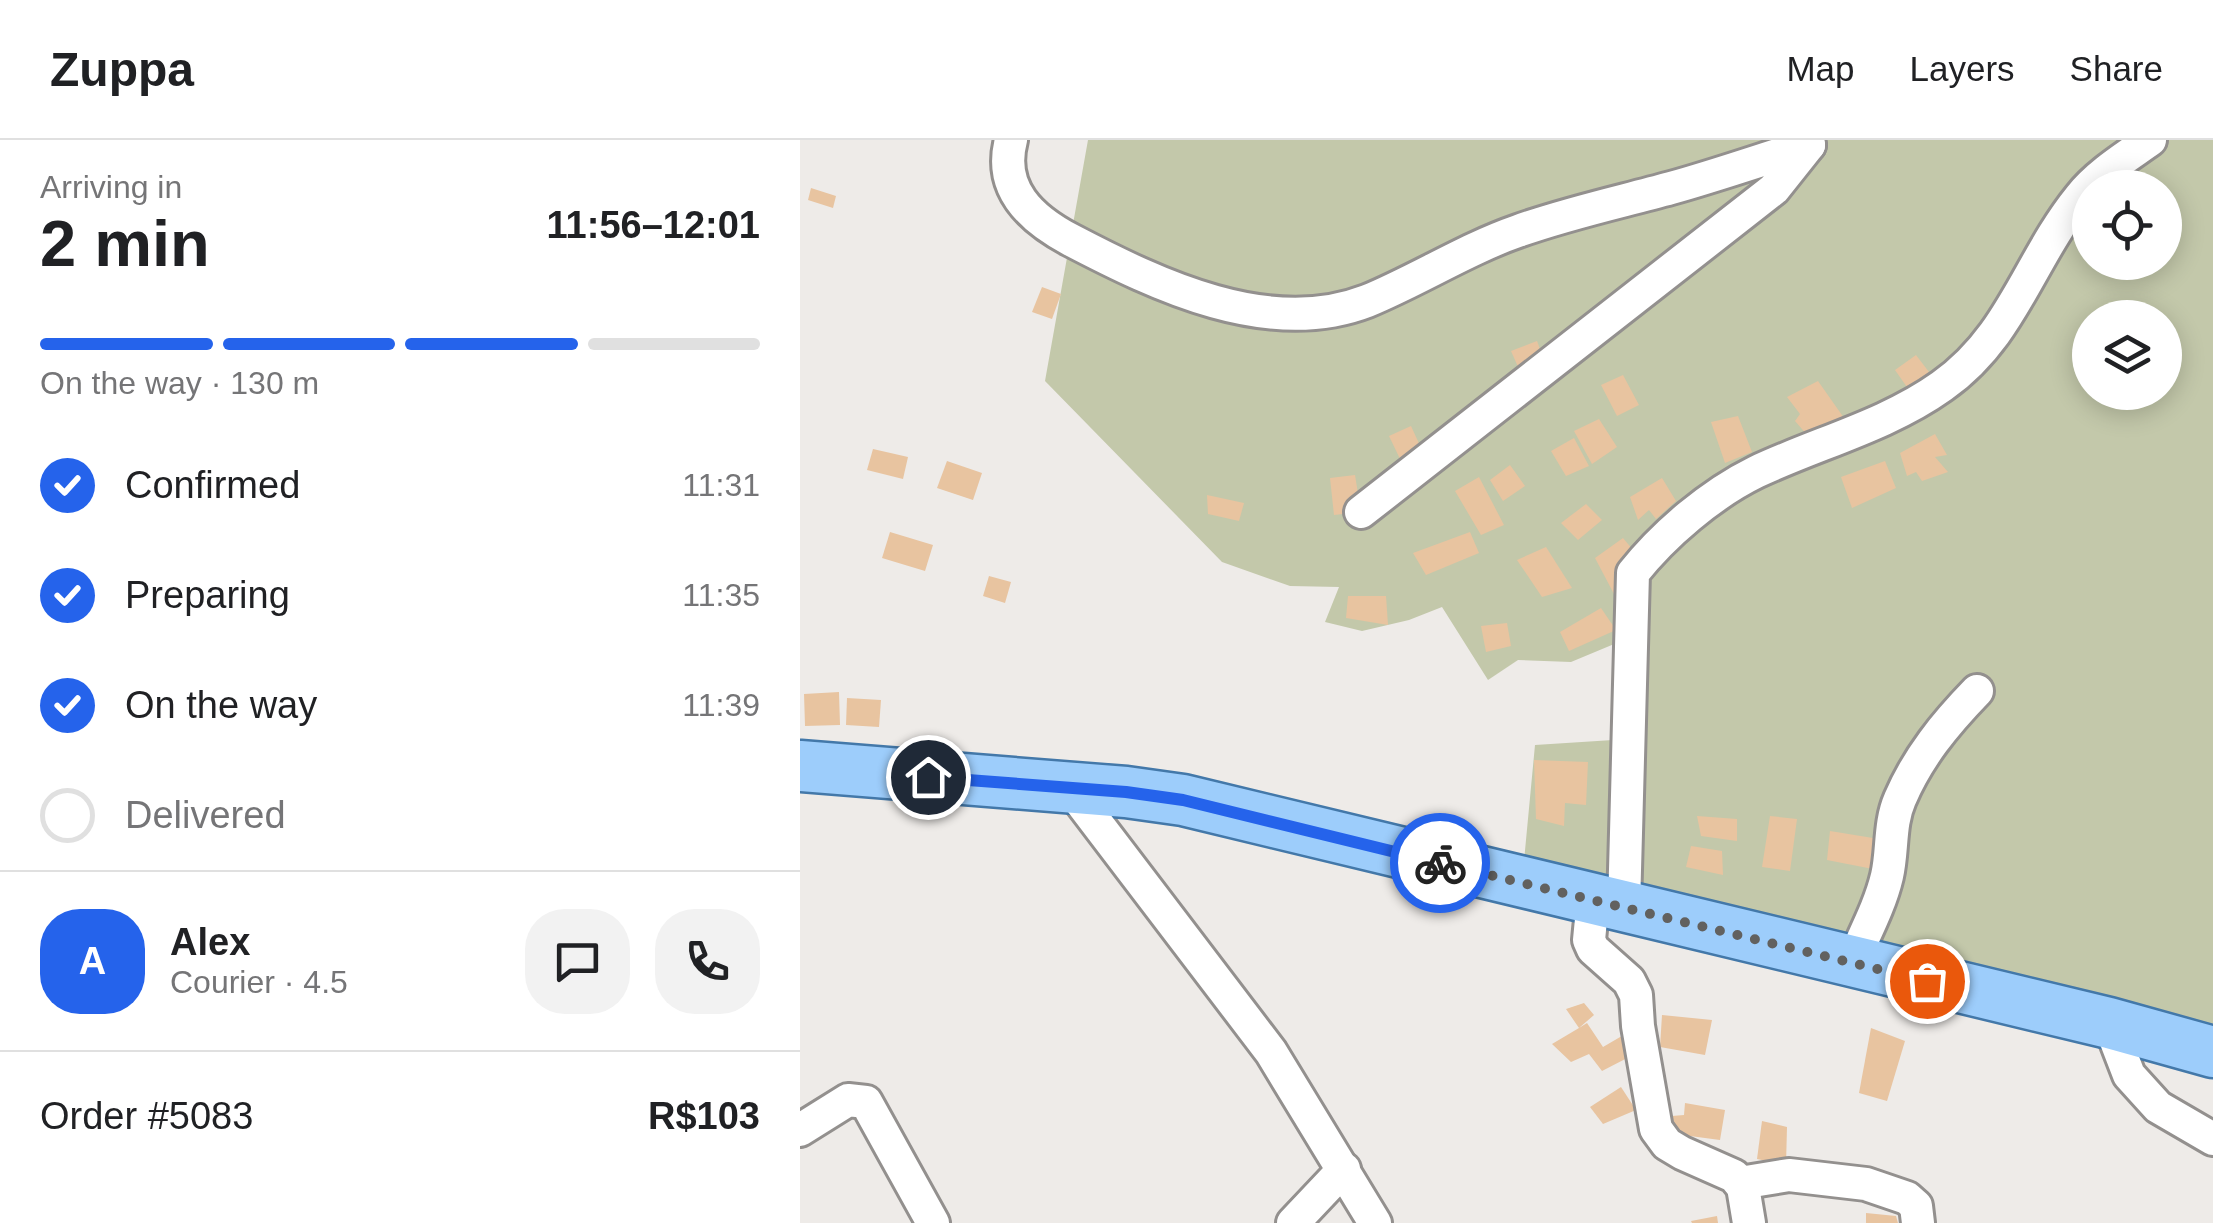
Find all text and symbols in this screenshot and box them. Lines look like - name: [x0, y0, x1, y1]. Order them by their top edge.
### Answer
- text: Zuppa: [50, 43, 194, 96]
- text: Map: [1786, 49, 1855, 88]
- text: Layers: [1910, 49, 2015, 88]
- text: Share: [2070, 49, 2163, 88]
- text: Arriving in: [40, 169, 182, 205]
- map controls: [2072, 170, 2182, 410]
- button: locate: [2072, 170, 2182, 280]
- text: 11:56–12:01: [547, 204, 760, 246]
- text: 2 min: [40, 207, 210, 280]
- button: layers: [2072, 300, 2182, 410]
- text: On the way · 130 m: [40, 365, 319, 401]
- icon: check: [40, 458, 95, 513]
- text: Confirmed: [125, 464, 300, 506]
- text: 11:31: [682, 467, 760, 503]
- icon: check: [40, 568, 95, 623]
- text: Preparing: [125, 574, 290, 616]
- text: 11:35: [682, 577, 760, 613]
- icon: check: [40, 678, 95, 733]
- text: On the way: [125, 684, 317, 726]
- text: 11:39: [682, 687, 760, 723]
- pin: [886, 735, 971, 820]
- icon: home: [901, 750, 956, 805]
- text: Delivered: [125, 794, 286, 836]
- courier: [1390, 813, 1490, 913]
- icon: bike: [1413, 836, 1468, 891]
- button: chat: [525, 909, 630, 1014]
- button: phone: [655, 909, 760, 1014]
- text: Alex: [170, 921, 250, 963]
- pin: [1885, 939, 1970, 1024]
- text: A: [79, 940, 106, 982]
- icon: bag: [1900, 954, 1955, 1009]
- text: Courier · 4.5: [170, 964, 348, 1000]
- text: Order #5083: [40, 1095, 253, 1137]
- text: R$103: [648, 1095, 760, 1137]

